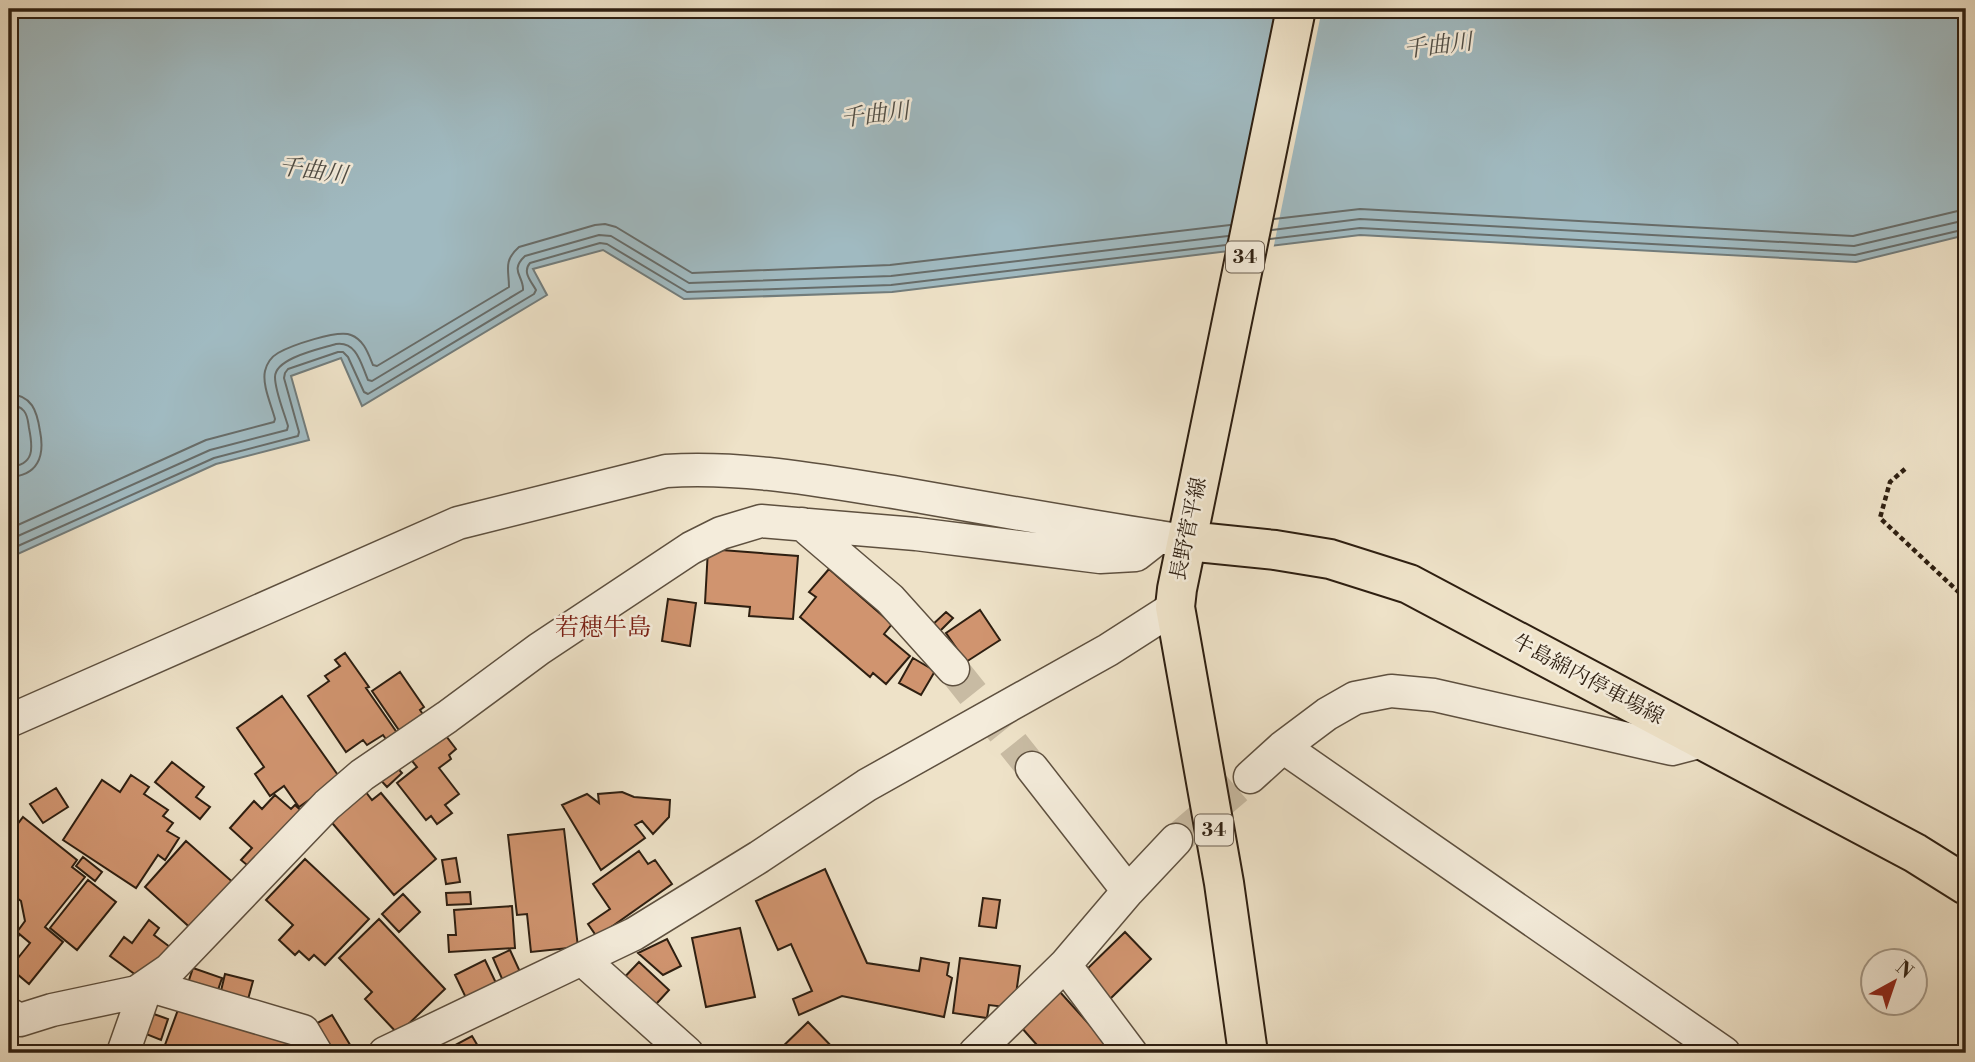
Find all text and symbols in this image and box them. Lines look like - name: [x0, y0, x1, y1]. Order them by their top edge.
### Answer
- water label: 千曲川: [1402, 28, 1477, 64]
- water label: 千曲川: [839, 97, 914, 133]
- water label: 千曲川: [277, 152, 352, 190]
- road number: 34: [1226, 242, 1264, 272]
- street label: 長野菅平線: [1165, 475, 1213, 583]
- district label: 若穂牛島: [555, 613, 651, 643]
- street label: 牛島綿内停車場線: [1508, 629, 1668, 731]
- road number: 34: [1195, 814, 1233, 846]
- north arrow: [1860, 946, 1930, 1016]
- text: N: [1891, 956, 1918, 984]

